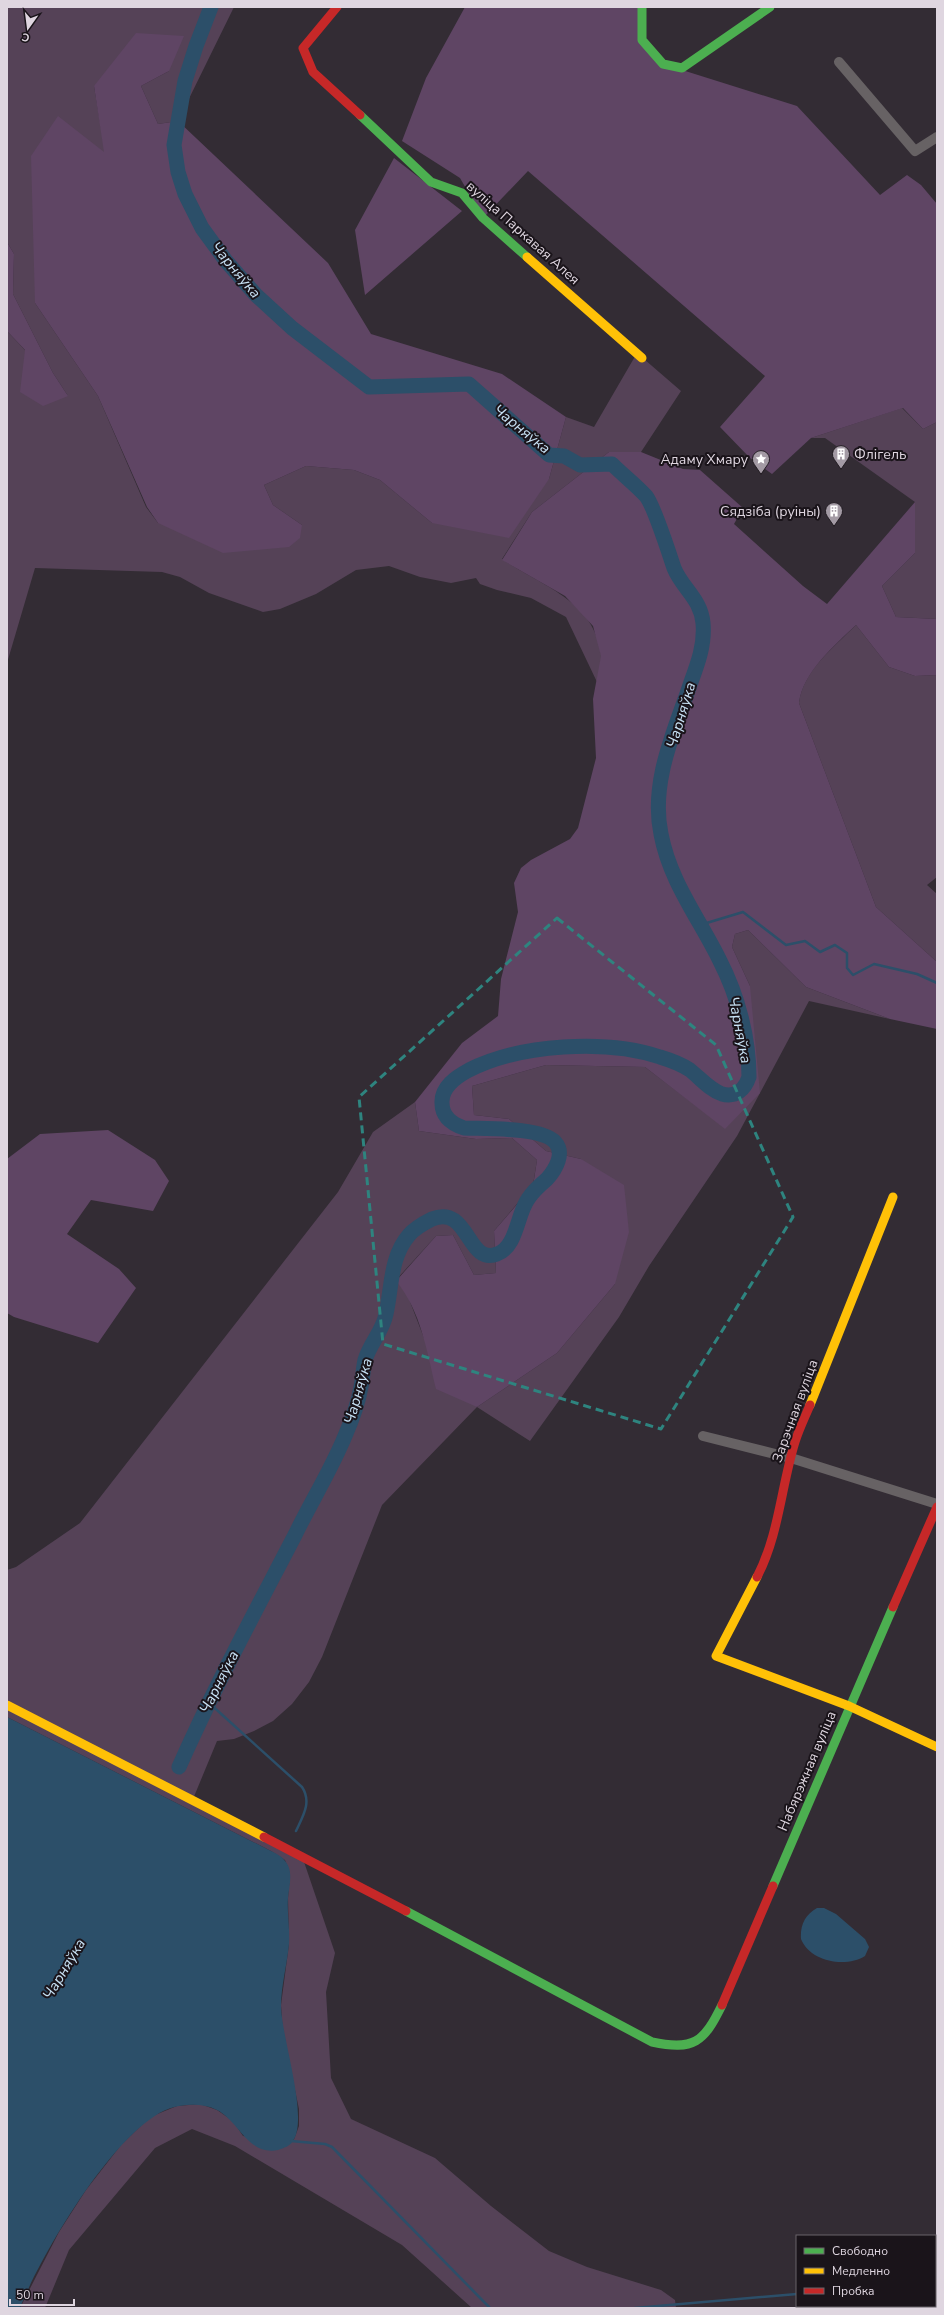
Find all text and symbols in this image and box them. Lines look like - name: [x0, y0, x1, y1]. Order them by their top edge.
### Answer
- north arrow: [8, 8, 48, 48]
- text: С: [20, 29, 31, 45]
- street label: вуліца Паркавая Алея: [462, 177, 584, 289]
- water label: Чарняўка: [207, 238, 265, 302]
- water label: Чарняўка: [489, 400, 555, 458]
- building icon: Флігель: [831, 444, 851, 469]
- place label: Флігель: [854, 445, 907, 464]
- place icon: Адаму Хмару: [751, 449, 771, 474]
- place label: Адаму Хмару: [660, 450, 749, 469]
- building icon: Сядзіба (руіны): [824, 501, 844, 526]
- place label: Сядзіба (руіны): [720, 502, 821, 521]
- water label: Чарняўка: [662, 680, 700, 750]
- water label: Чарняўка: [724, 995, 756, 1065]
- water label: Чарняўка: [339, 1356, 377, 1426]
- street label: Зарэчная вуліца: [768, 1357, 822, 1465]
- water label: Чарняўка: [195, 1647, 243, 1717]
- street label: Набярэжная вуліца: [773, 1708, 841, 1834]
- water label: Чарняўка: [38, 1935, 90, 2003]
- legend: [796, 2235, 936, 2307]
- text: Свободно: [832, 2243, 888, 2259]
- text: Медленно: [832, 2263, 890, 2279]
- scale bar: [10, 2281, 74, 2307]
- text: Пробка: [832, 2283, 875, 2299]
- text: 50 m: [16, 2287, 44, 2303]

